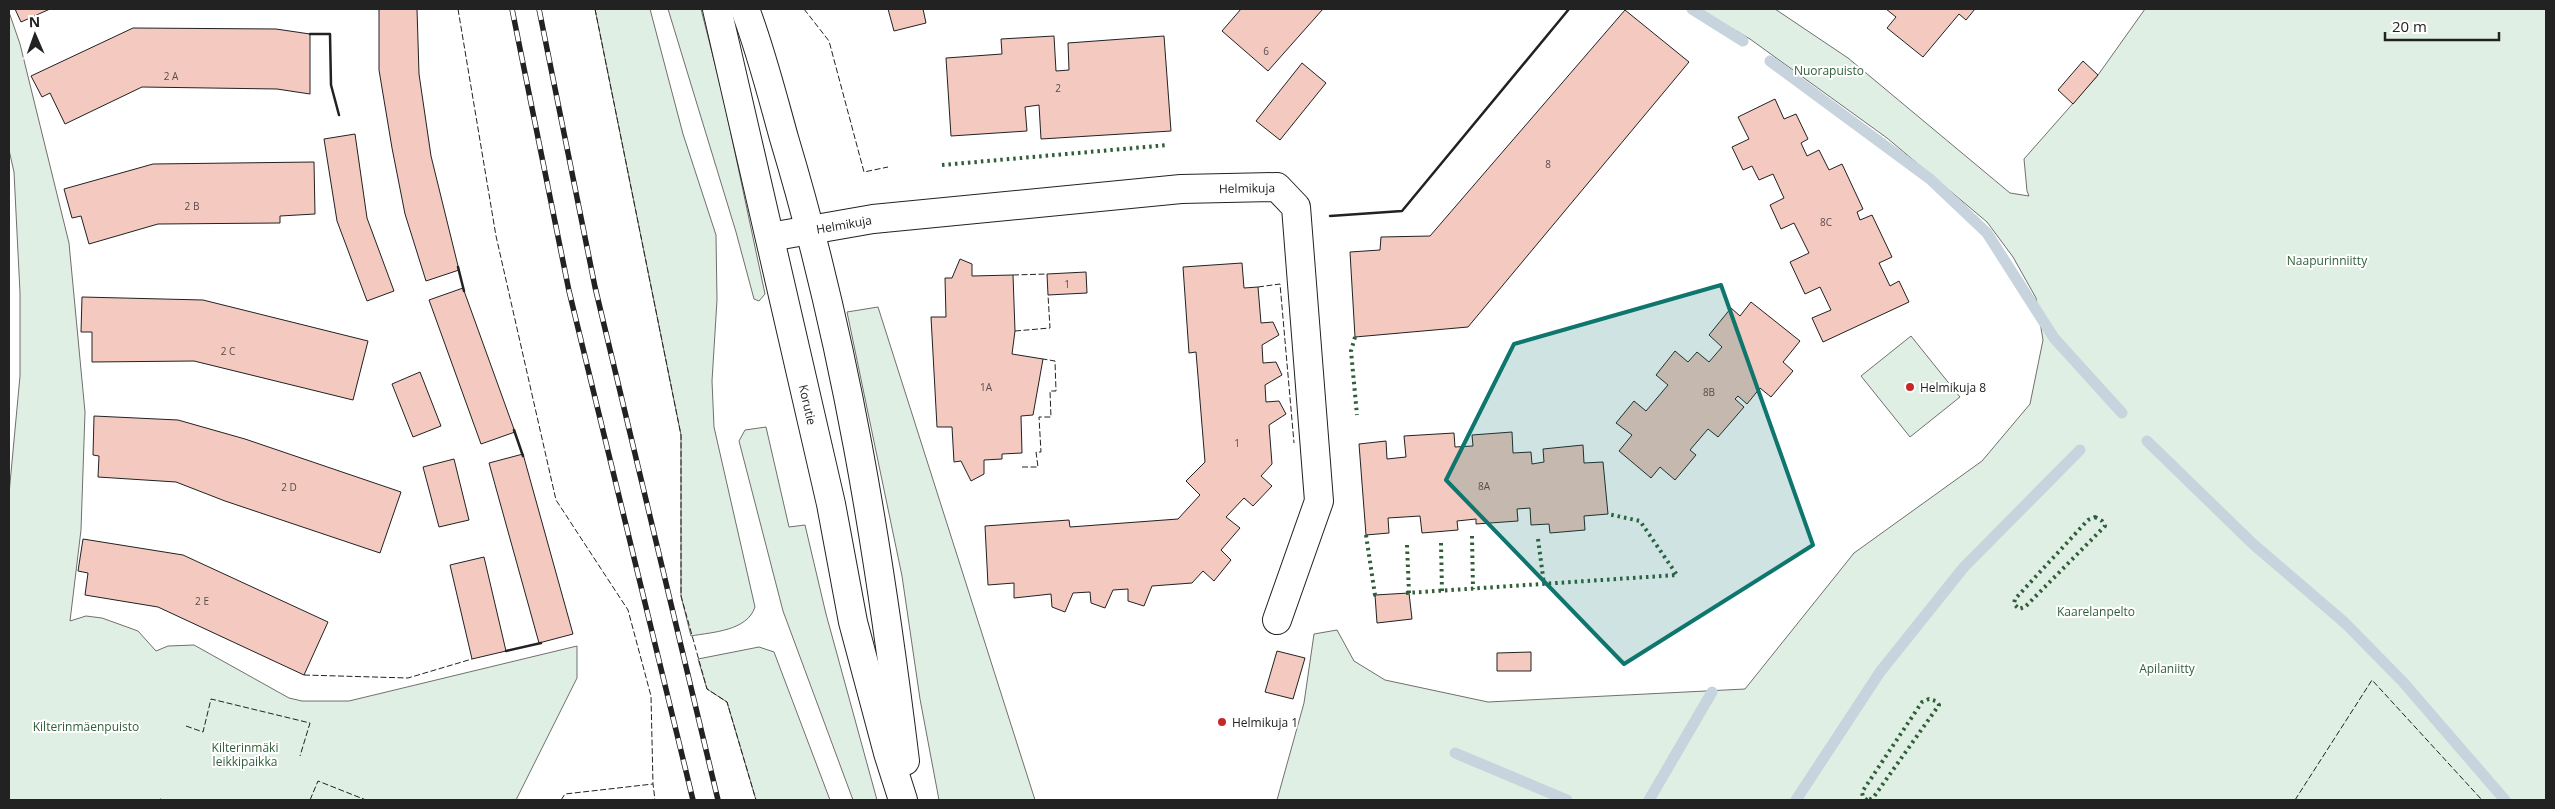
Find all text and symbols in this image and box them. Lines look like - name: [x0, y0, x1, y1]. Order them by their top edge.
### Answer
- north arrow: [10, 10, 60, 60]
- scale bar: [2385, 10, 2499, 42]
- text: N: [29, 12, 41, 31]
- text: 20 m: [2392, 16, 2427, 36]
- house number: 6: [1263, 44, 1269, 58]
- park label: Nuorapuisto: [1794, 62, 1864, 79]
- house number: 2 A: [164, 69, 179, 83]
- house number: 2: [1055, 81, 1061, 95]
- house number: 8: [1545, 157, 1551, 171]
- street label: Helmikuja: [1219, 179, 1275, 197]
- house number: 2 B: [185, 199, 199, 213]
- street label: Helmikuja: [815, 211, 873, 237]
- house number: 8C: [1820, 215, 1832, 229]
- park label: Naapurinniitty: [2287, 252, 2368, 269]
- house number: 1: [1064, 277, 1070, 291]
- house number: 2 C: [221, 344, 235, 358]
- place label: Helmikuja 8: [1920, 379, 1986, 396]
- house number: 1A: [980, 380, 993, 394]
- marker: Helmikuja 8: [1904, 381, 1916, 393]
- street label: Korutie: [795, 383, 821, 427]
- house number: 8B: [1703, 385, 1715, 399]
- house number: 1: [1234, 436, 1240, 450]
- house number: 8A: [1478, 479, 1491, 493]
- house number: 2 D: [281, 480, 297, 494]
- house number: 2 E: [195, 594, 209, 608]
- park label: Kaarelanpelto: [2057, 603, 2135, 620]
- park label: Apilaniitty: [2139, 660, 2196, 677]
- place label: Helmikuja 1: [1232, 714, 1298, 731]
- marker: Helmikuja 1: [1216, 716, 1228, 728]
- park label: Kilterinmäenpuisto: [33, 718, 139, 735]
- park label: Kilterinmäki leikkipaikka: [212, 739, 278, 770]

